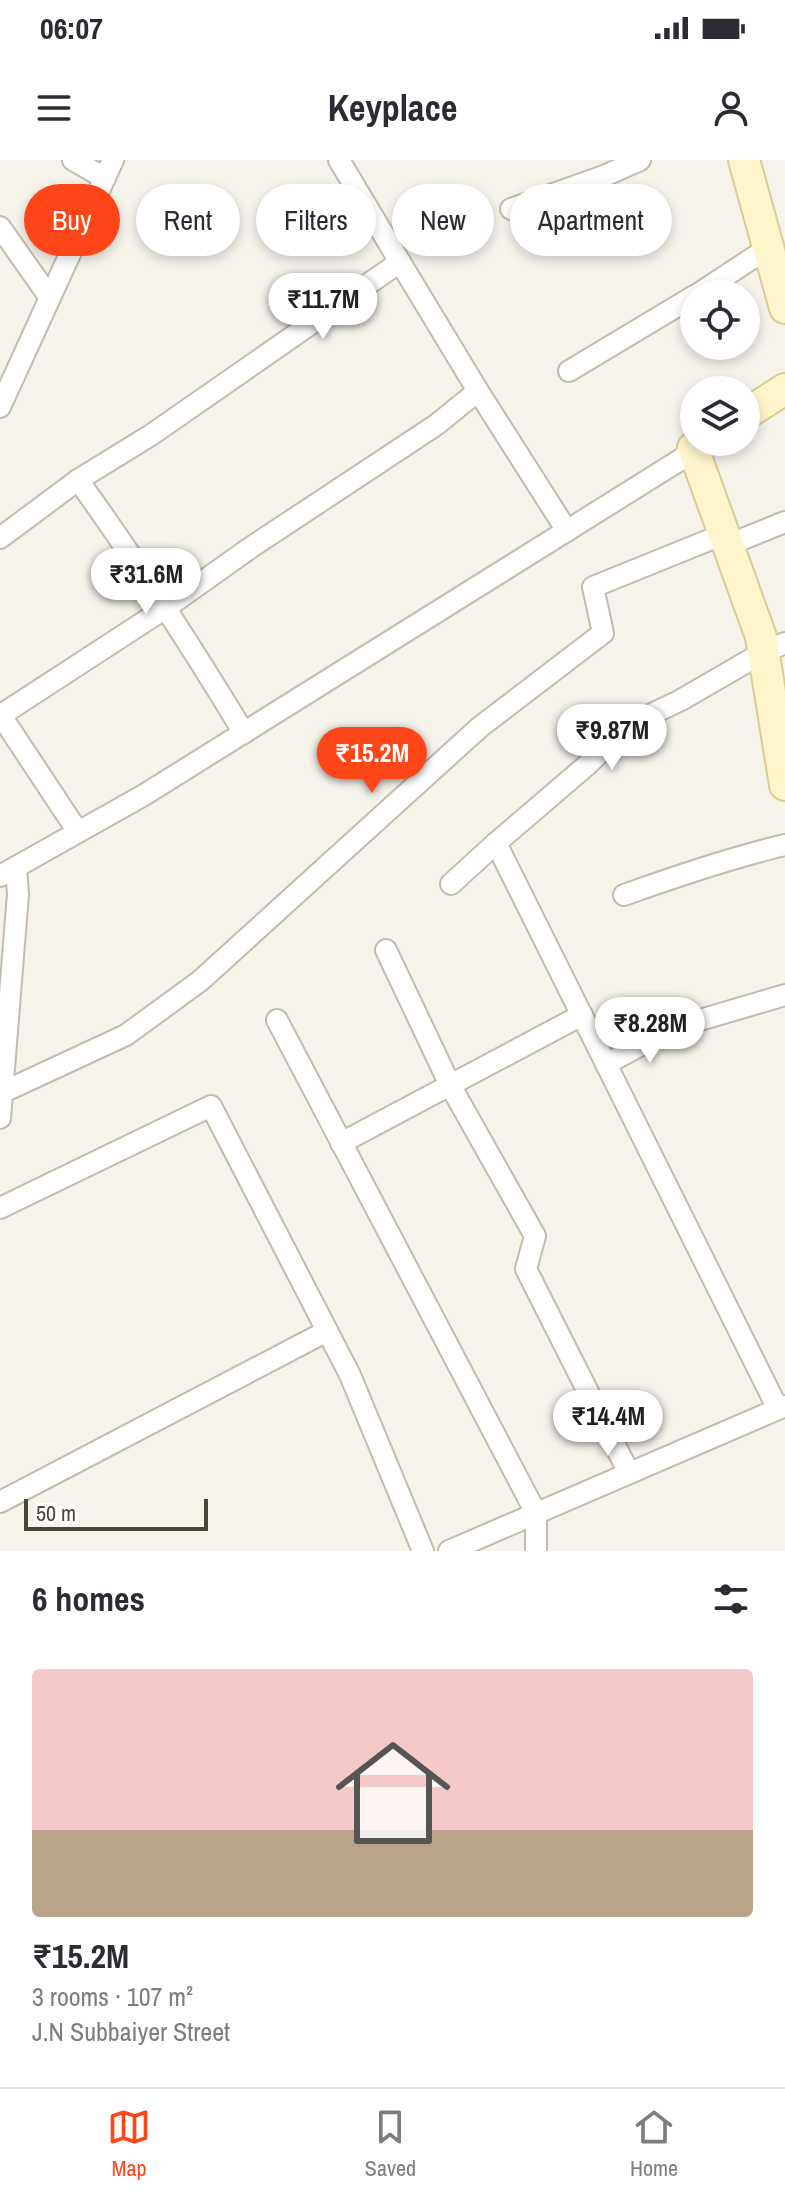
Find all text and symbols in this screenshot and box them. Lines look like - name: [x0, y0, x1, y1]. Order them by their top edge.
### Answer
- text: 06:07: [40, 8, 103, 48]
- text: Keyplace: [328, 84, 457, 132]
- icon: menu: [32, 86, 76, 130]
- icon: person: [709, 86, 753, 130]
- chip: Buy: [24, 184, 120, 256]
- chip: Rent: [136, 184, 240, 256]
- chip: Filters: [256, 184, 376, 256]
- chip: New: [392, 184, 494, 256]
- chip: Apartment: [510, 184, 672, 256]
- pin: ₹11.7M: [258, 273, 388, 341]
- map controls: [680, 280, 760, 456]
- button: locate: [680, 280, 760, 360]
- text: ₹11.7M: [286, 281, 360, 316]
- button: layers: [680, 376, 760, 456]
- pin: ₹31.6M: [81, 548, 211, 616]
- text: ₹31.6M: [109, 556, 183, 591]
- pin: ₹9.87M: [547, 704, 677, 772]
- text: ₹9.87M: [575, 712, 649, 747]
- pin: ₹15.2M: [307, 727, 437, 795]
- text: ₹15.2M: [335, 735, 409, 770]
- pin: ₹8.28M: [585, 997, 715, 1065]
- text: ₹8.28M: [613, 1005, 687, 1040]
- pin: ₹14.4M: [543, 1390, 673, 1458]
- text: ₹14.4M: [571, 1398, 645, 1433]
- scale bar: [24, 1495, 208, 1531]
- text: 50 m: [36, 1498, 76, 1528]
- text: 6 homes: [32, 1576, 145, 1622]
- icon: filters: [709, 1577, 753, 1621]
- icon: home: [321, 1721, 465, 1865]
- text: ₹15.2M: [32, 1933, 129, 1979]
- text: 3 rooms · 107 m²: [32, 1979, 193, 2014]
- text: J.N Subbaiyer Street: [32, 2014, 230, 2049]
- tab: Map: [107, 2105, 151, 2183]
- tab: Saved: [365, 2105, 416, 2183]
- tab: Home: [630, 2105, 678, 2183]

